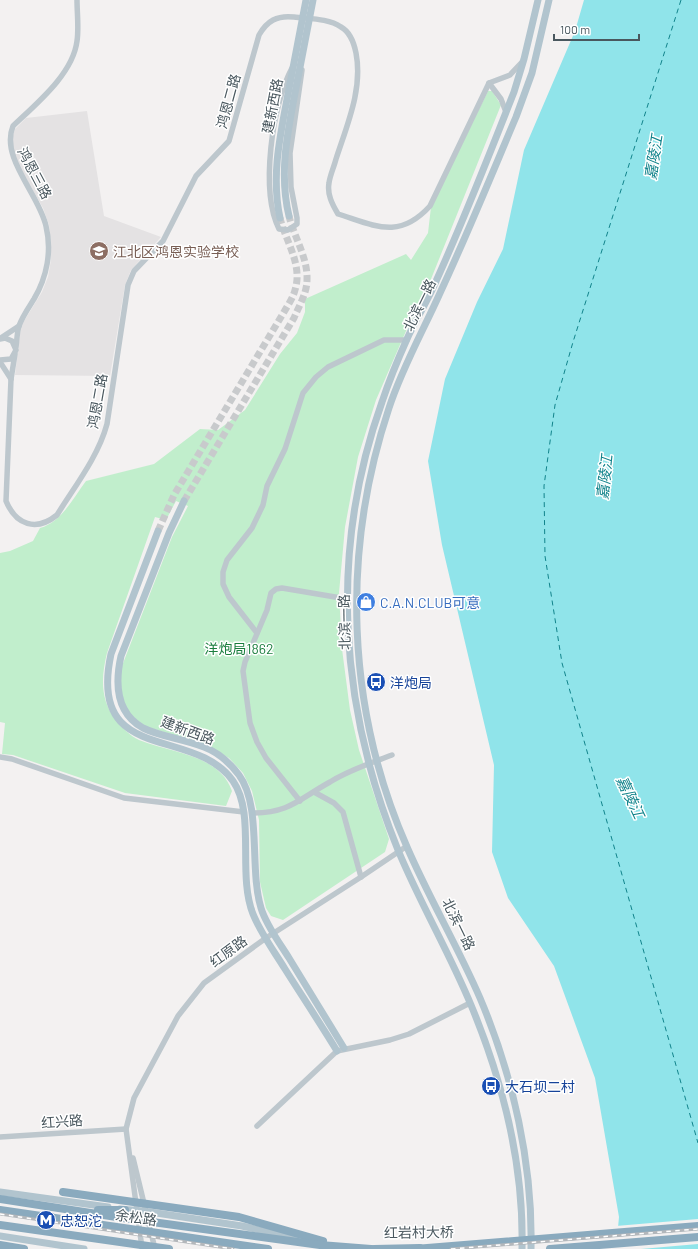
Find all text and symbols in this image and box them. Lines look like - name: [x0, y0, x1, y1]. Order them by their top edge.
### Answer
- scale bar: [554, 16, 639, 42]
- text: 100 m: [560, 22, 590, 36]
- street label: 鸿恩二路: [213, 72, 243, 130]
- street label: 建新西路: [258, 77, 286, 135]
- water label: 嘉陵江: [641, 131, 666, 181]
- street label: 鸿恩三路: [14, 144, 56, 202]
- school or university icon: 江北区鸿恩实验学校: [88, 240, 110, 262]
- place label: 江北区鸿恩实验学校: [113, 243, 239, 260]
- street label: 北滨一路: [399, 276, 439, 334]
- street label: 鸿恩二路: [84, 372, 110, 430]
- water label: 嘉陵江: [593, 452, 616, 500]
- shop icon: C.A.N.CLUB可意: [355, 591, 377, 613]
- street label: 北滨一路: [335, 594, 353, 650]
- place label: C.A.N.CLUB可意: [380, 594, 480, 611]
- park label: 洋炮局1862: [205, 640, 273, 657]
- bus stop icon: 洋炮局: [365, 671, 387, 693]
- place label: 洋炮局: [390, 674, 432, 691]
- street label: 建新西路: [159, 712, 217, 748]
- water label: 嘉陵江: [613, 773, 650, 823]
- street label: 北滨一路: [439, 895, 479, 953]
- street label: 红原路: [206, 932, 250, 970]
- bus stop icon: 大石坝二村: [480, 1075, 502, 1097]
- place label: 大石坝二村: [505, 1078, 575, 1095]
- street label: 红兴路: [40, 1111, 84, 1131]
- street label: 余松路: [114, 1206, 158, 1228]
- metro station icon: 忠恕沱: [35, 1209, 57, 1231]
- place label: 忠恕沱: [60, 1212, 102, 1229]
- street label: 红岩村大桥: [384, 1223, 454, 1241]

